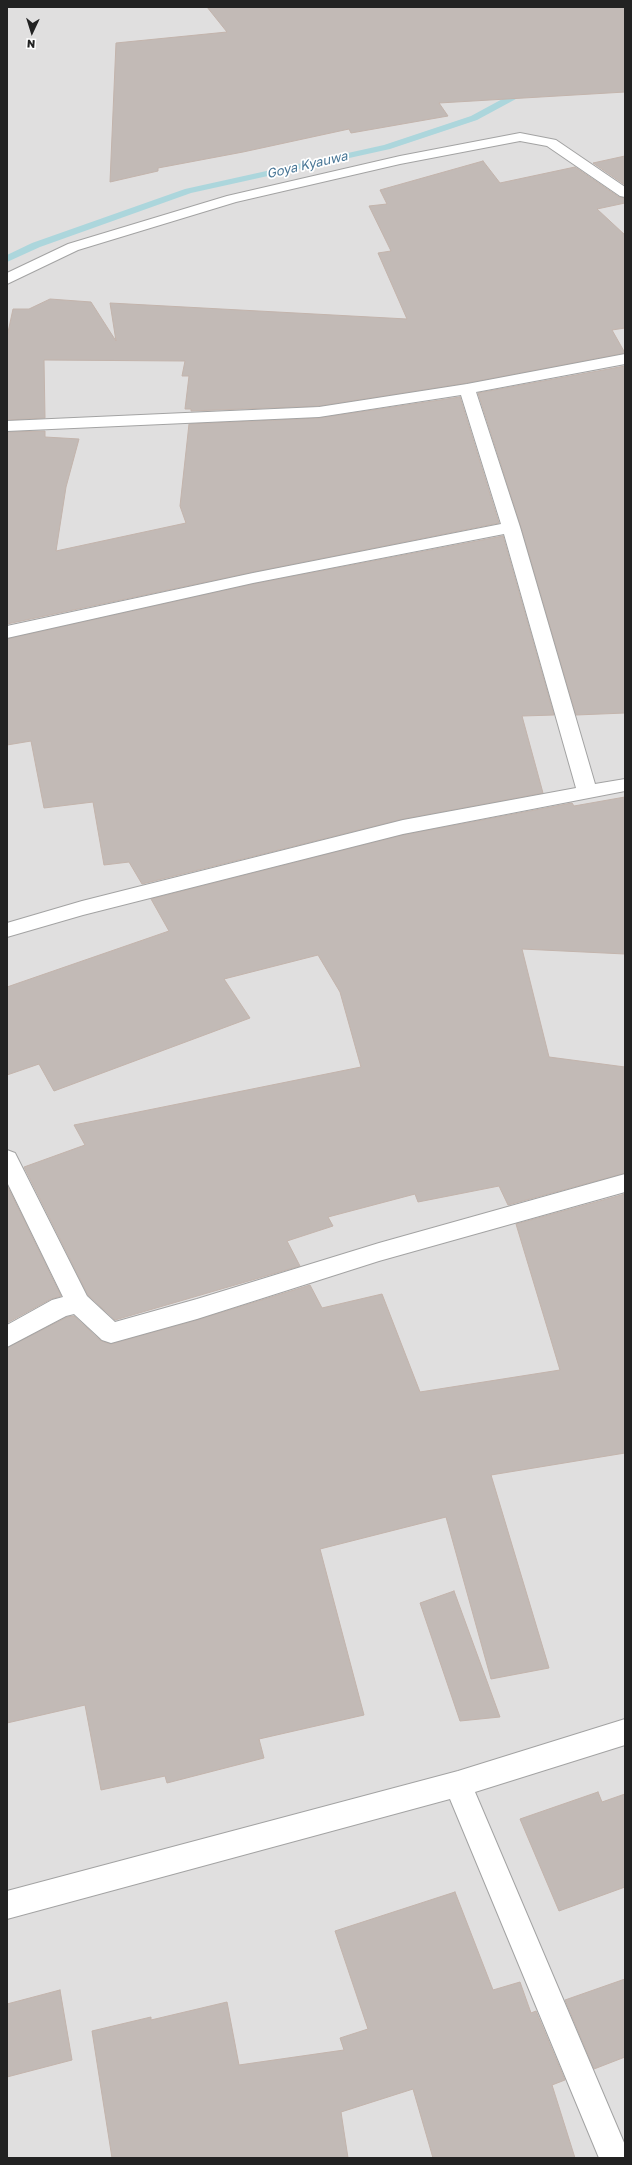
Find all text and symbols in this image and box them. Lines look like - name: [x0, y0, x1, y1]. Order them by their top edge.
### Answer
- north arrow: [12, 12, 52, 52]
- text: N: [26, 38, 36, 51]
- water label: Goya Kyauwa: [265, 148, 349, 182]

